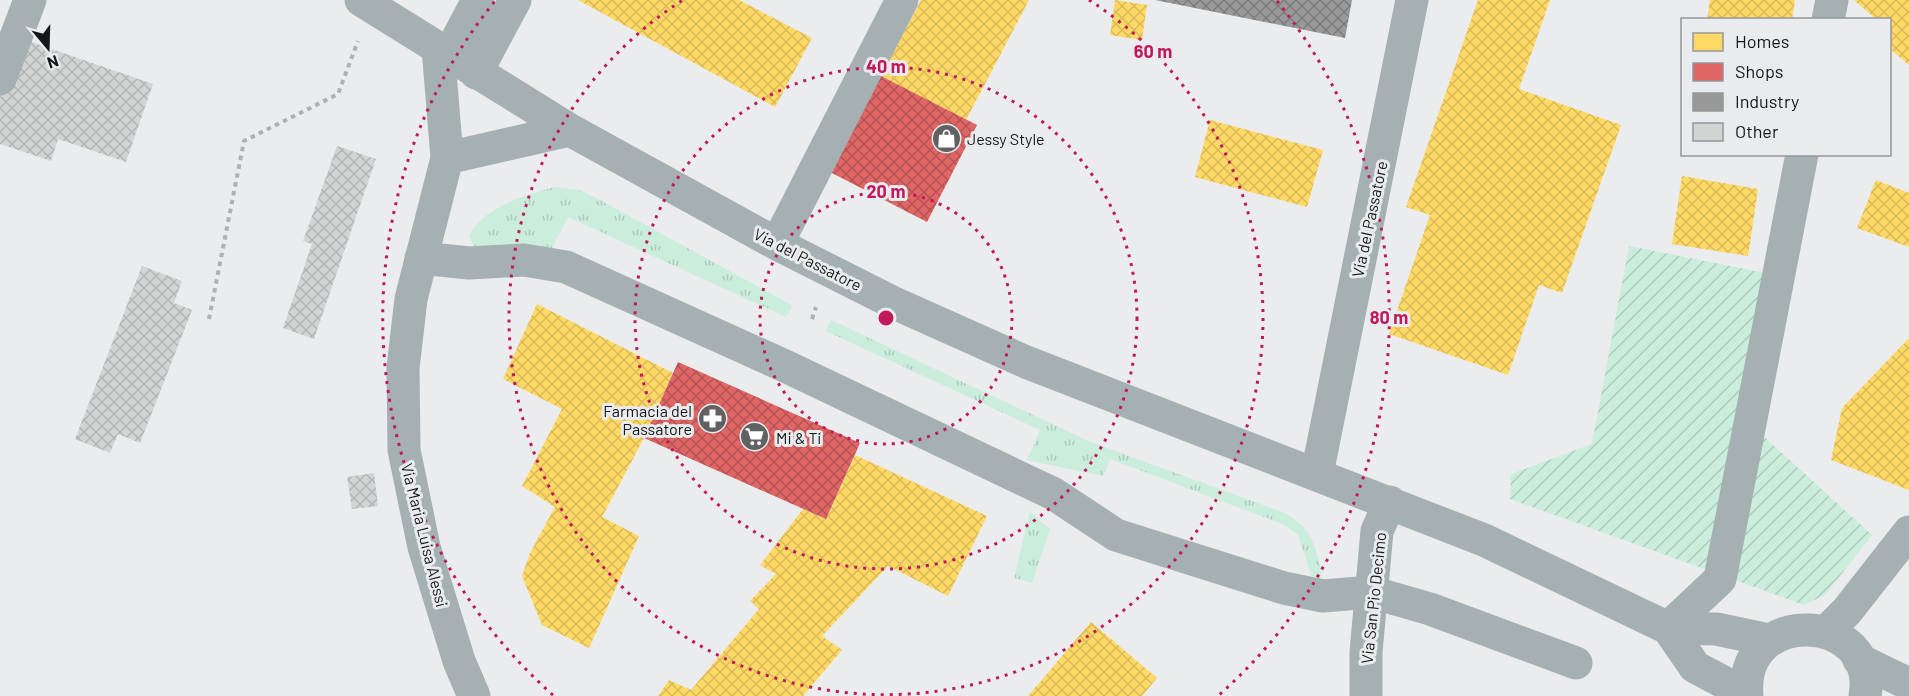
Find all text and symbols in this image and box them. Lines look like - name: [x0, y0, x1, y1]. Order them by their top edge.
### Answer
- north arrow: [18, 18, 78, 78]
- legend: [1681, 18, 1891, 156]
- text: Homes: [1735, 30, 1789, 52]
- text: 60 m: [1134, 40, 1172, 62]
- text: N: [45, 52, 61, 73]
- text: 40 m: [866, 55, 906, 77]
- text: Shops: [1735, 60, 1784, 82]
- text: Industry: [1735, 90, 1799, 112]
- text: Other: [1735, 120, 1779, 142]
- shop icon: Jessy Style: [930, 122, 962, 154]
- place label: Jessy Style: [967, 129, 1045, 148]
- street label: Via del Passatore: [1347, 159, 1391, 279]
- text: 20 m: [867, 180, 905, 202]
- street label: Via del Passatore: [751, 224, 865, 294]
- text: 80 m: [1370, 306, 1408, 328]
- centre of rings: [876, 308, 896, 328]
- place label: Farmacia del Passatore: [603, 401, 692, 438]
- pharmacy icon: Farmacia del Passatore: [697, 403, 729, 435]
- supermarket icon: Mi & Ti: [739, 421, 771, 453]
- place label: Mi & Ti: [776, 428, 821, 447]
- street label: Via Maria Luisa Alessi: [398, 461, 452, 609]
- street label: Via San Pio Decimo: [1357, 531, 1389, 665]

